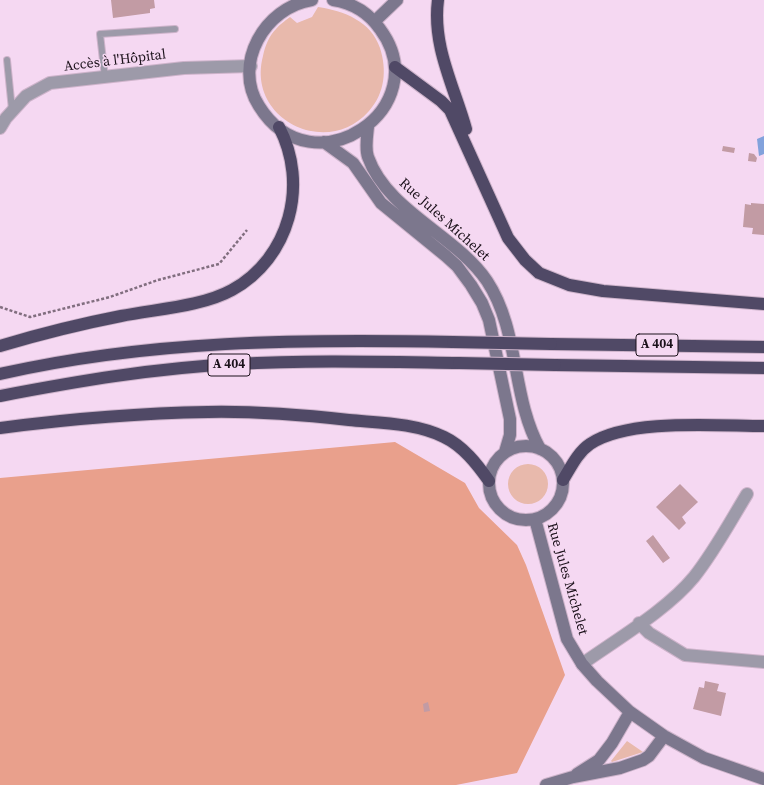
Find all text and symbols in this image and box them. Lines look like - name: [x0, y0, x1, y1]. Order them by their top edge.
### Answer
- street label: Accès à l'Hôpital: [63, 46, 167, 76]
- street label: Rue Jules Michelet: [395, 175, 493, 265]
- road number: A 404: [636, 334, 678, 356]
- road number: A 404: [208, 354, 250, 376]
- street label: Rue Jules Michelet: [543, 521, 591, 637]

